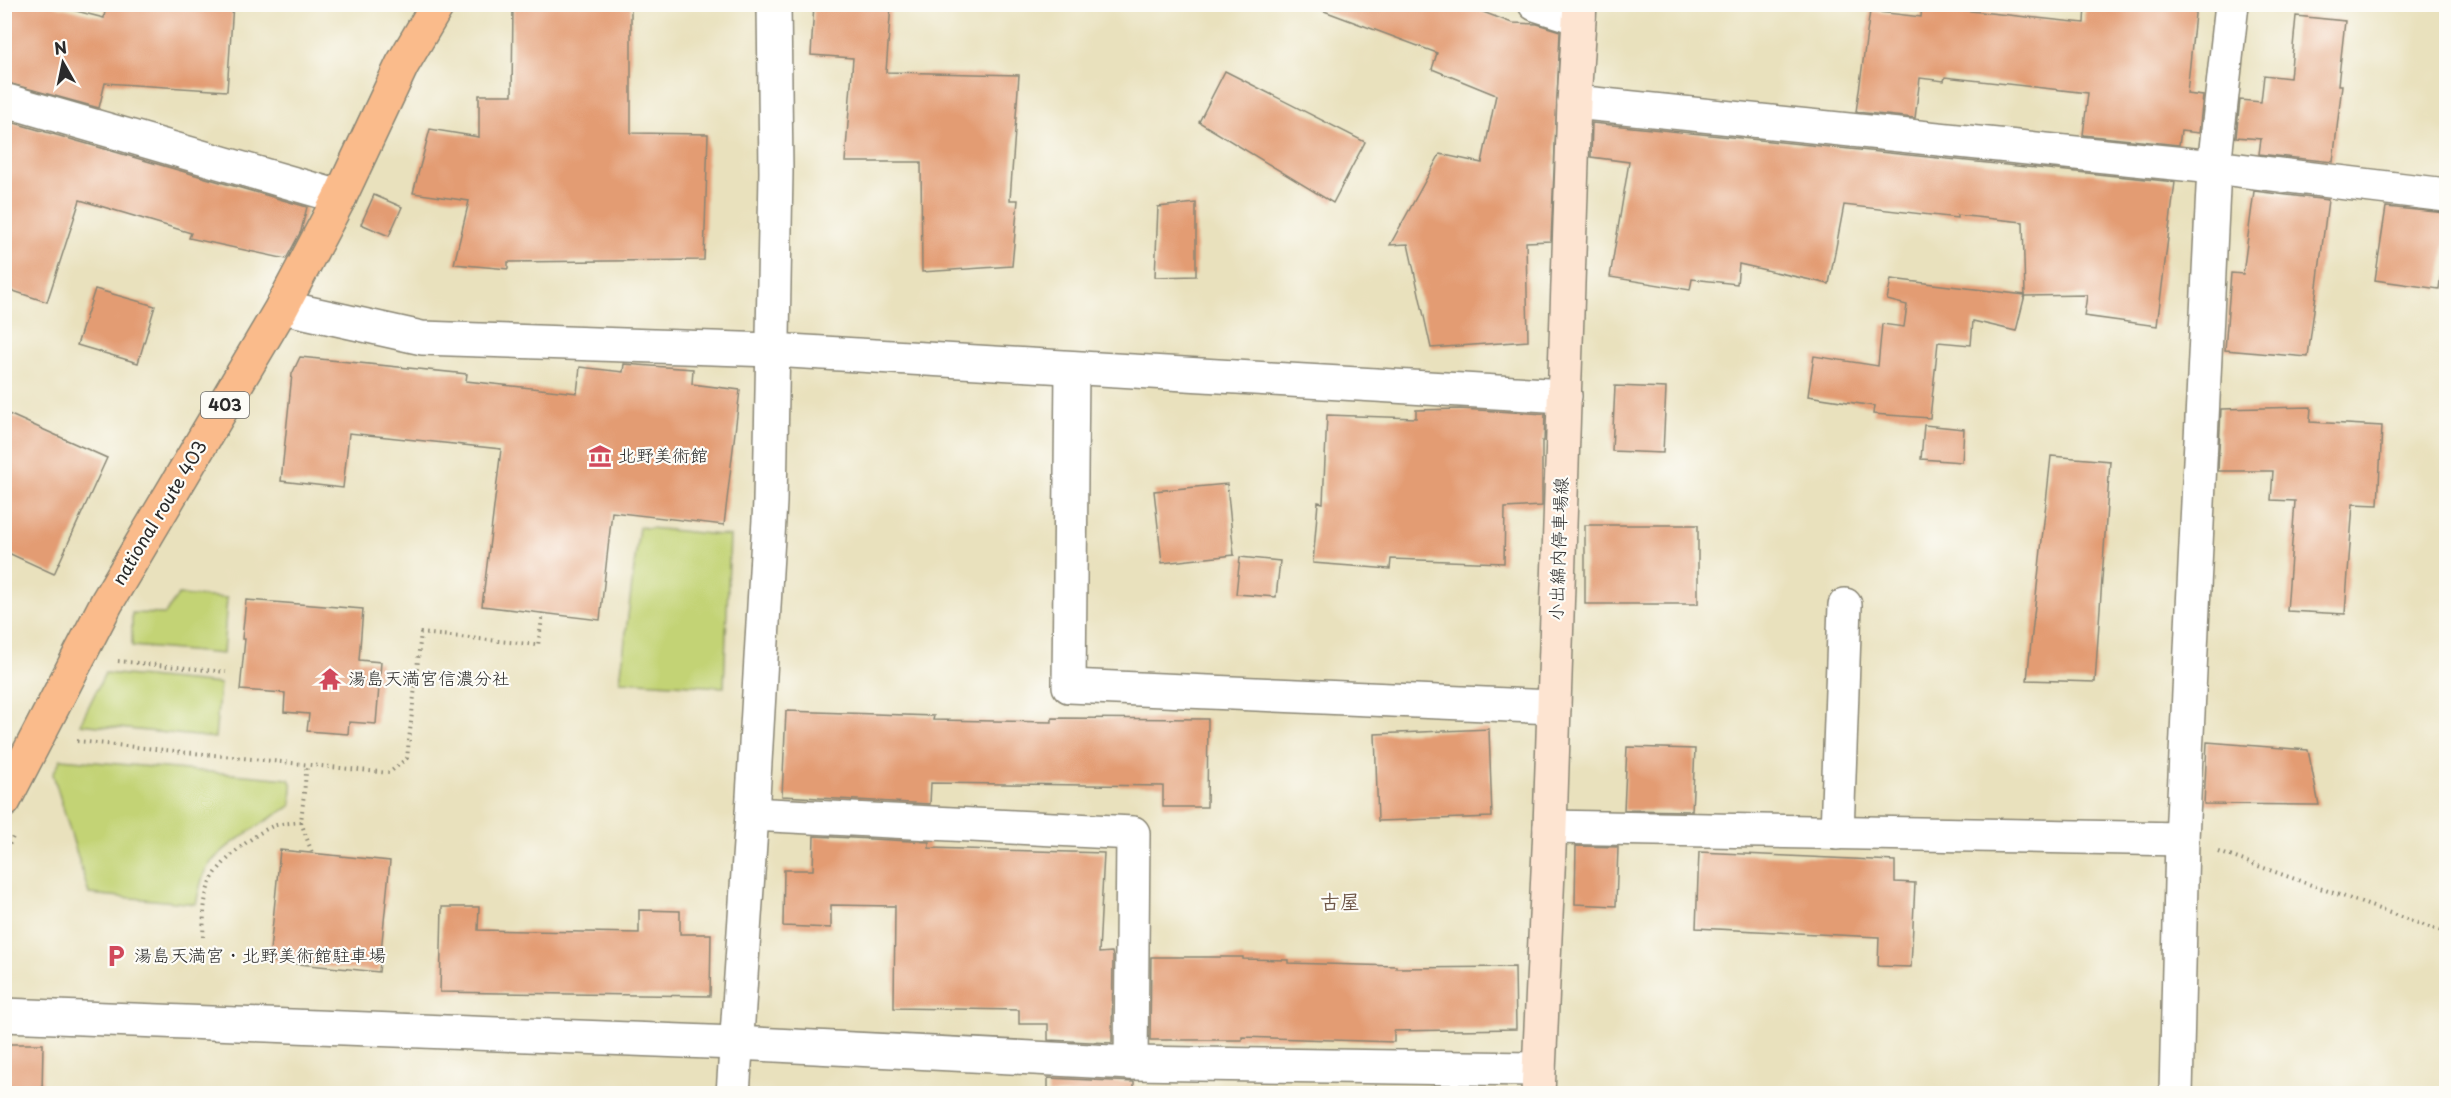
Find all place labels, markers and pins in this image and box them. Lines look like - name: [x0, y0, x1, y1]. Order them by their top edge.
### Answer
- place label: 北野美術館: [618, 441, 708, 468]
- museum icon: 北野美術館: [587, 443, 613, 469]
- place label: 湯島天満宮信濃分社: [348, 664, 510, 691]
- temple icon: 湯島天満宮信濃分社: [317, 666, 343, 692]
- place label: 湯島天満宮・北野美術館駐車場: [134, 941, 386, 968]
- parking icon: 湯島天満宮・北野美術館駐車場: [103, 943, 129, 969]

